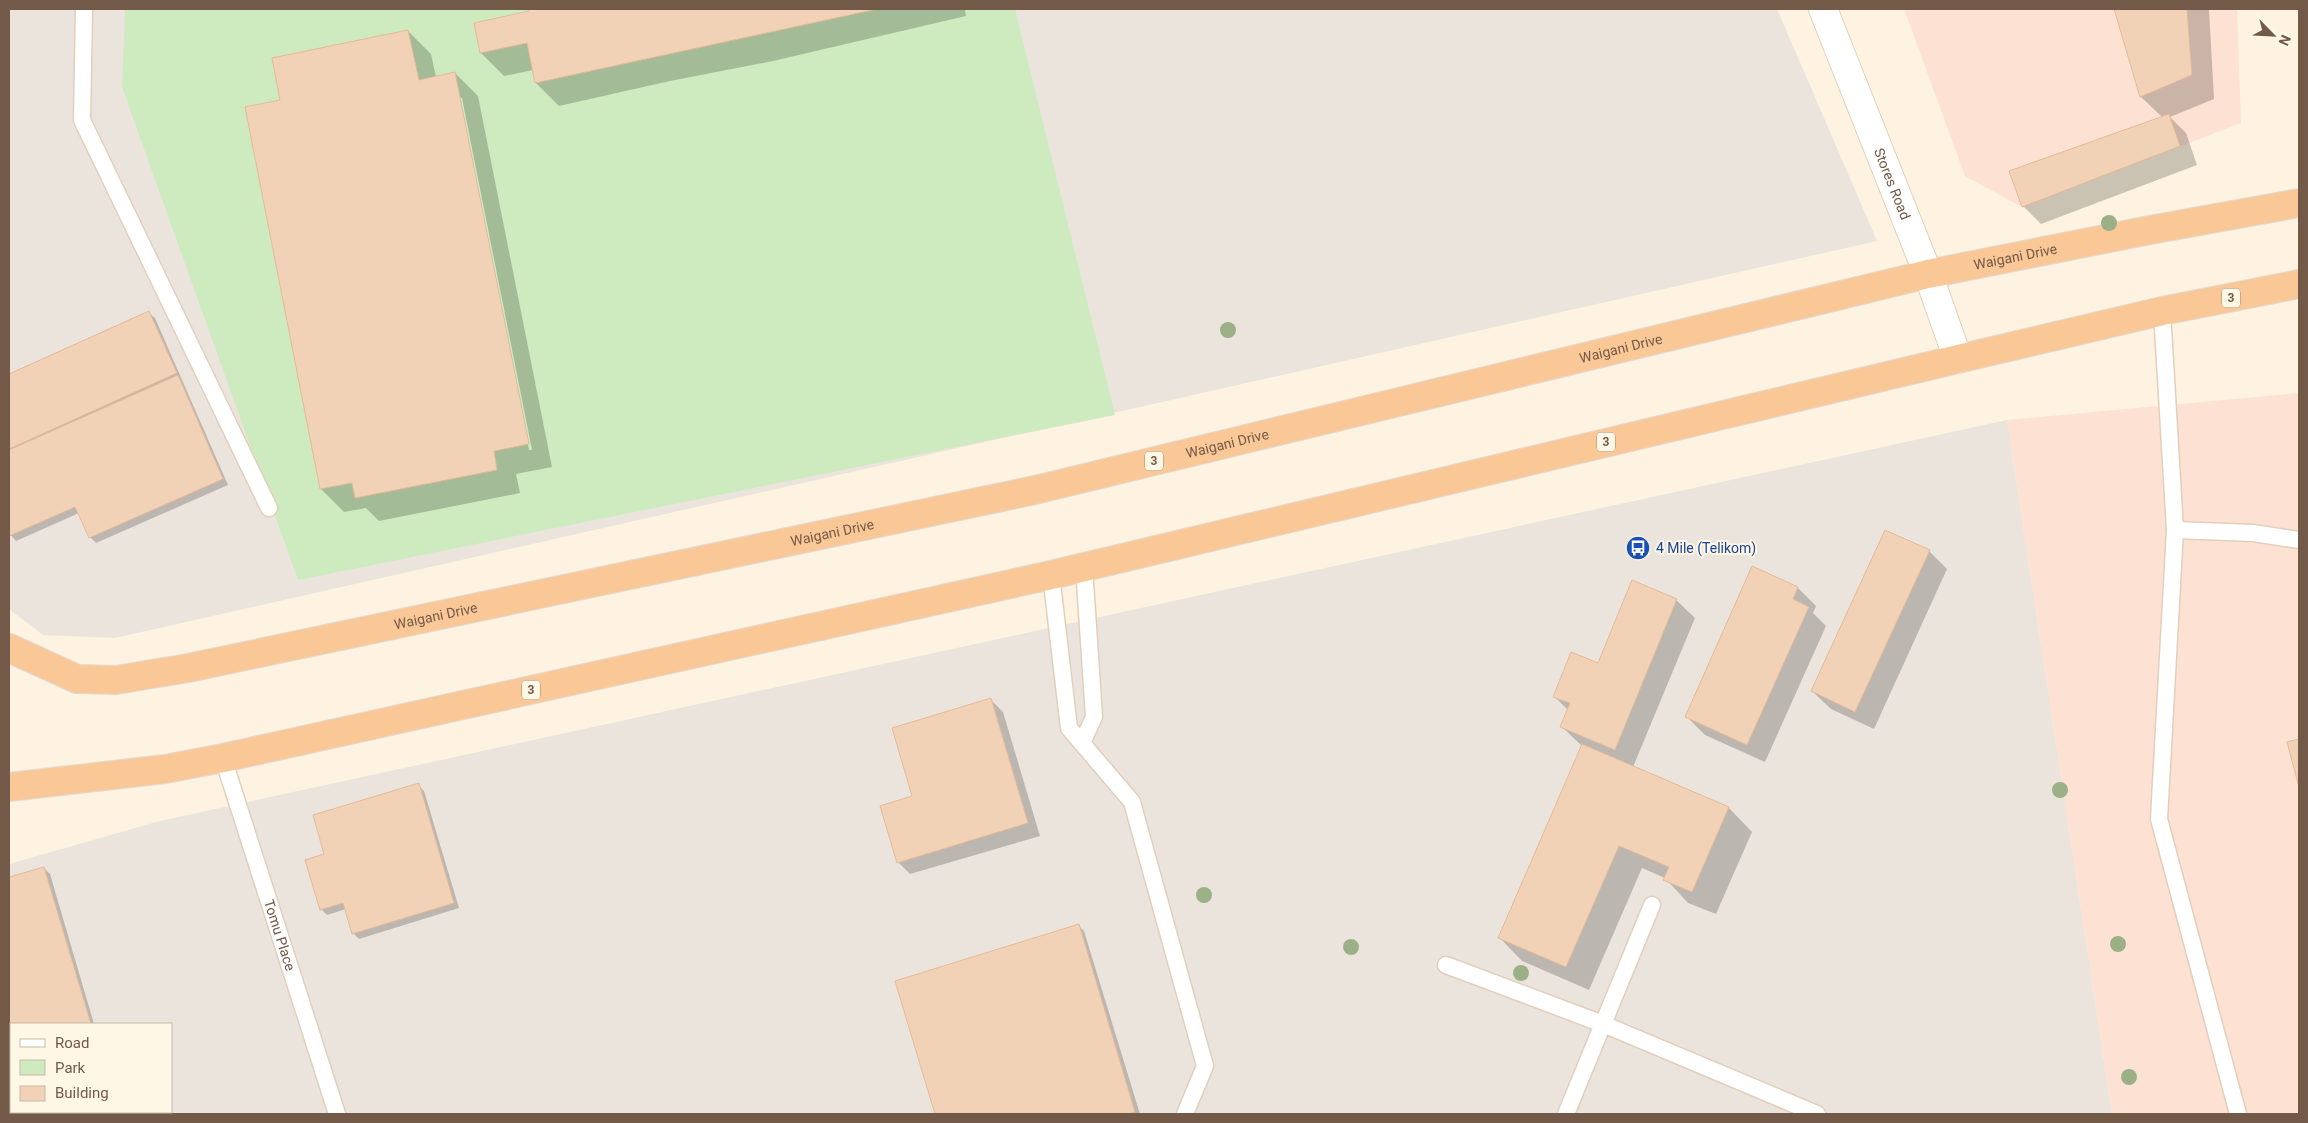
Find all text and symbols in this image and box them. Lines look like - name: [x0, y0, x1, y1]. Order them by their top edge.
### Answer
- north arrow: [2248, 10, 2298, 60]
- text: N: [2276, 33, 2294, 48]
- street label: Stores Road: [1871, 146, 1914, 222]
- street label: Waigani Drive: [1972, 241, 2058, 273]
- road number: 3: [2222, 288, 2240, 308]
- street label: Waigani Drive: [1578, 331, 1664, 366]
- street label: Waigani Drive: [1184, 426, 1270, 461]
- road number: 3: [1597, 432, 1615, 452]
- road number: 3: [1145, 452, 1163, 471]
- street label: Waigani Drive: [789, 516, 875, 549]
- bus stop icon: 4 Mile (Telikom): [1625, 535, 1651, 561]
- place label: 4 Mile (Telikom): [1656, 540, 1756, 557]
- street label: Waigani Drive: [393, 599, 479, 632]
- road number: 3: [522, 680, 540, 700]
- street label: Tomu Place: [261, 898, 299, 973]
- legend: [10, 1023, 172, 1113]
- text: Road: [55, 1034, 89, 1052]
- text: Park: [55, 1059, 86, 1077]
- text: Building: [55, 1084, 109, 1102]

